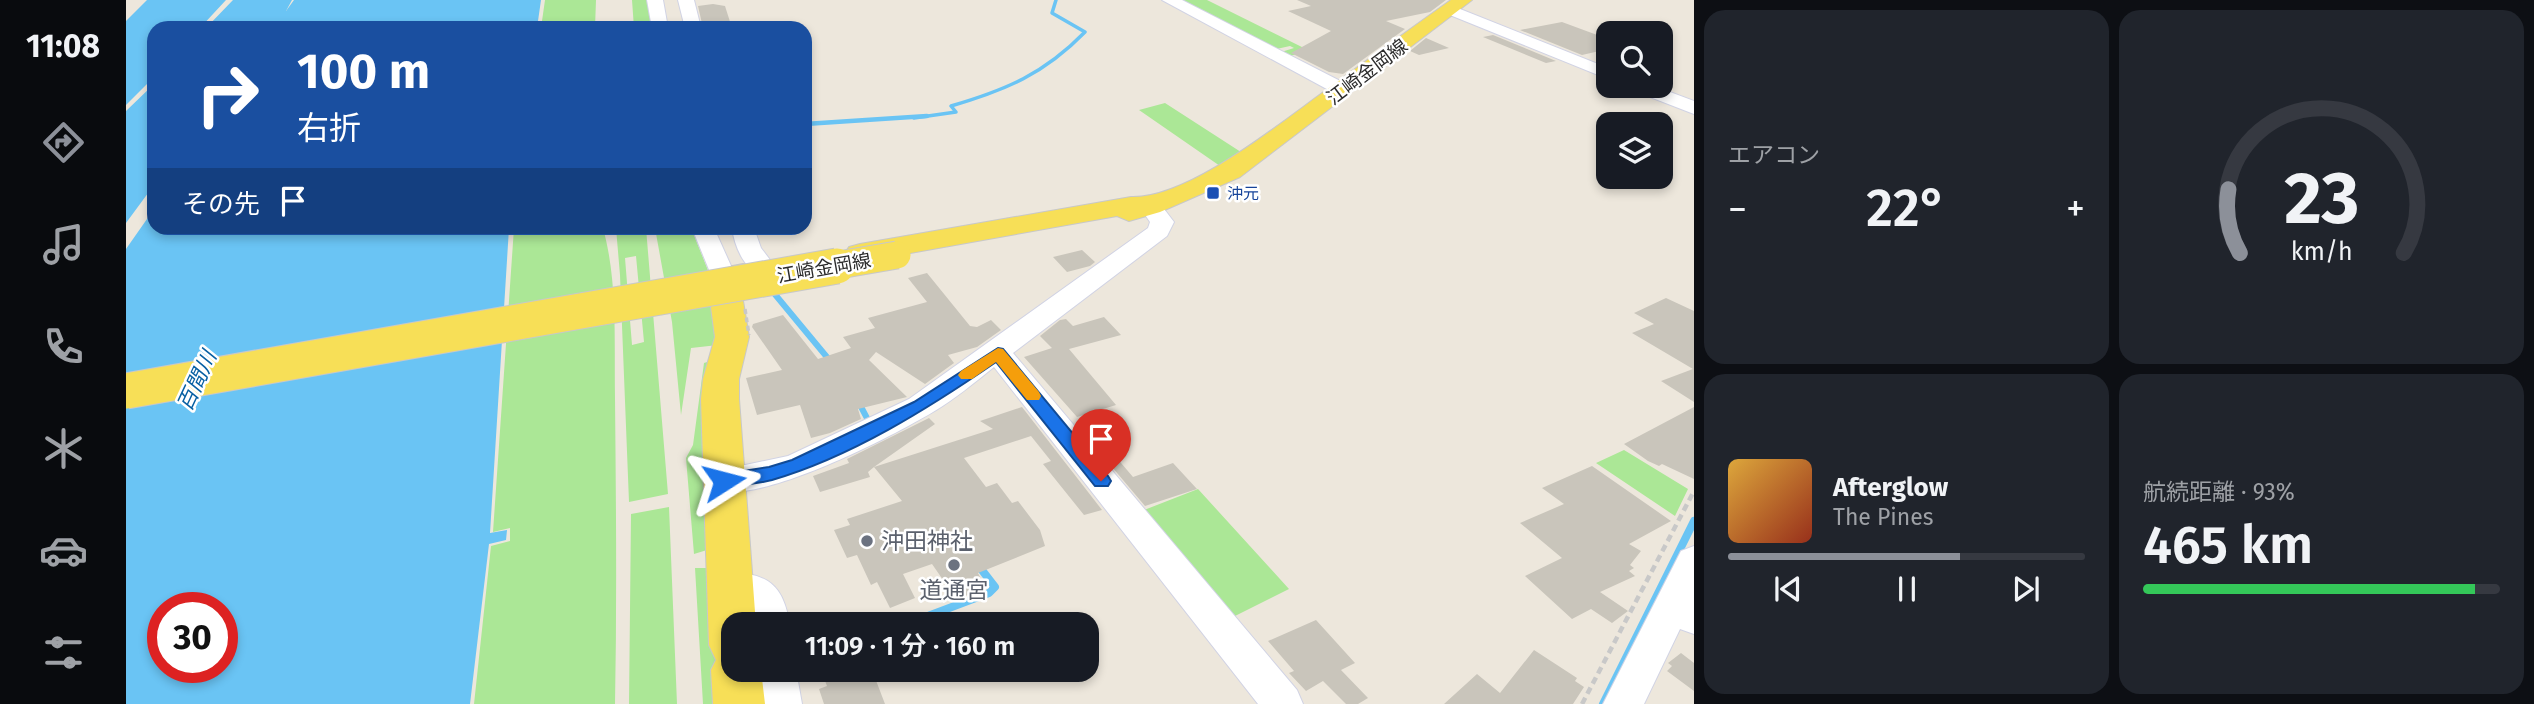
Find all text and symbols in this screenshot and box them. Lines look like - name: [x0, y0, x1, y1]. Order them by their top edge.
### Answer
- map controls: [1596, 21, 1673, 189]
- button: search: [1596, 21, 1673, 98]
- text: 11:08: [26, 27, 100, 65]
- street label: 江崎金岡線: [1322, 34, 1412, 110]
- text: 100 m: [297, 42, 430, 101]
- icon: right: [182, 49, 273, 140]
- text: 右折: [297, 109, 361, 147]
- button: layers: [1596, 112, 1673, 189]
- icon: directions: [39, 118, 88, 167]
- text: エアコン: [1728, 141, 1820, 169]
- text: 23: [2284, 155, 2359, 242]
- text: 22°: [1866, 177, 1947, 240]
- icon: arrive: [274, 182, 312, 220]
- place label: 沖元: [1227, 184, 1259, 203]
- marker: 沖元: [1205, 185, 1221, 201]
- text: −: [1728, 186, 1747, 232]
- text: +: [2066, 186, 2085, 232]
- text: その先: [182, 189, 260, 220]
- icon: music: [39, 220, 88, 269]
- text: km/h: [2291, 237, 2352, 267]
- street label: 江崎金岡線: [775, 248, 873, 288]
- icon: phone: [39, 322, 88, 371]
- water label: 百間川: [172, 345, 223, 415]
- pin: [1071, 409, 1131, 481]
- icon: arrive: [1082, 420, 1120, 458]
- icon: climate: [39, 424, 88, 473]
- position arrow: [687, 444, 761, 518]
- text: Afterglow: [1833, 472, 1948, 503]
- text: 航続距離 · 93%: [2143, 478, 2295, 506]
- text: The Pines: [1833, 503, 1934, 531]
- text: 465 km: [2143, 514, 2313, 577]
- icon: car: [39, 526, 88, 575]
- place label: 沖田神社: [881, 527, 973, 555]
- marker: 沖田神社: [859, 533, 875, 549]
- marker: 道通宮: [946, 557, 962, 573]
- icon: previous: [1769, 570, 1807, 608]
- icon: pause: [1888, 570, 1926, 608]
- icon: next: [2007, 570, 2045, 608]
- place label: 道通宮: [920, 576, 989, 604]
- speed limit sign: 30: [147, 592, 238, 683]
- icon: filters: [39, 628, 88, 677]
- text: 11:09 · 1 分 · 160 m: [805, 631, 1015, 662]

